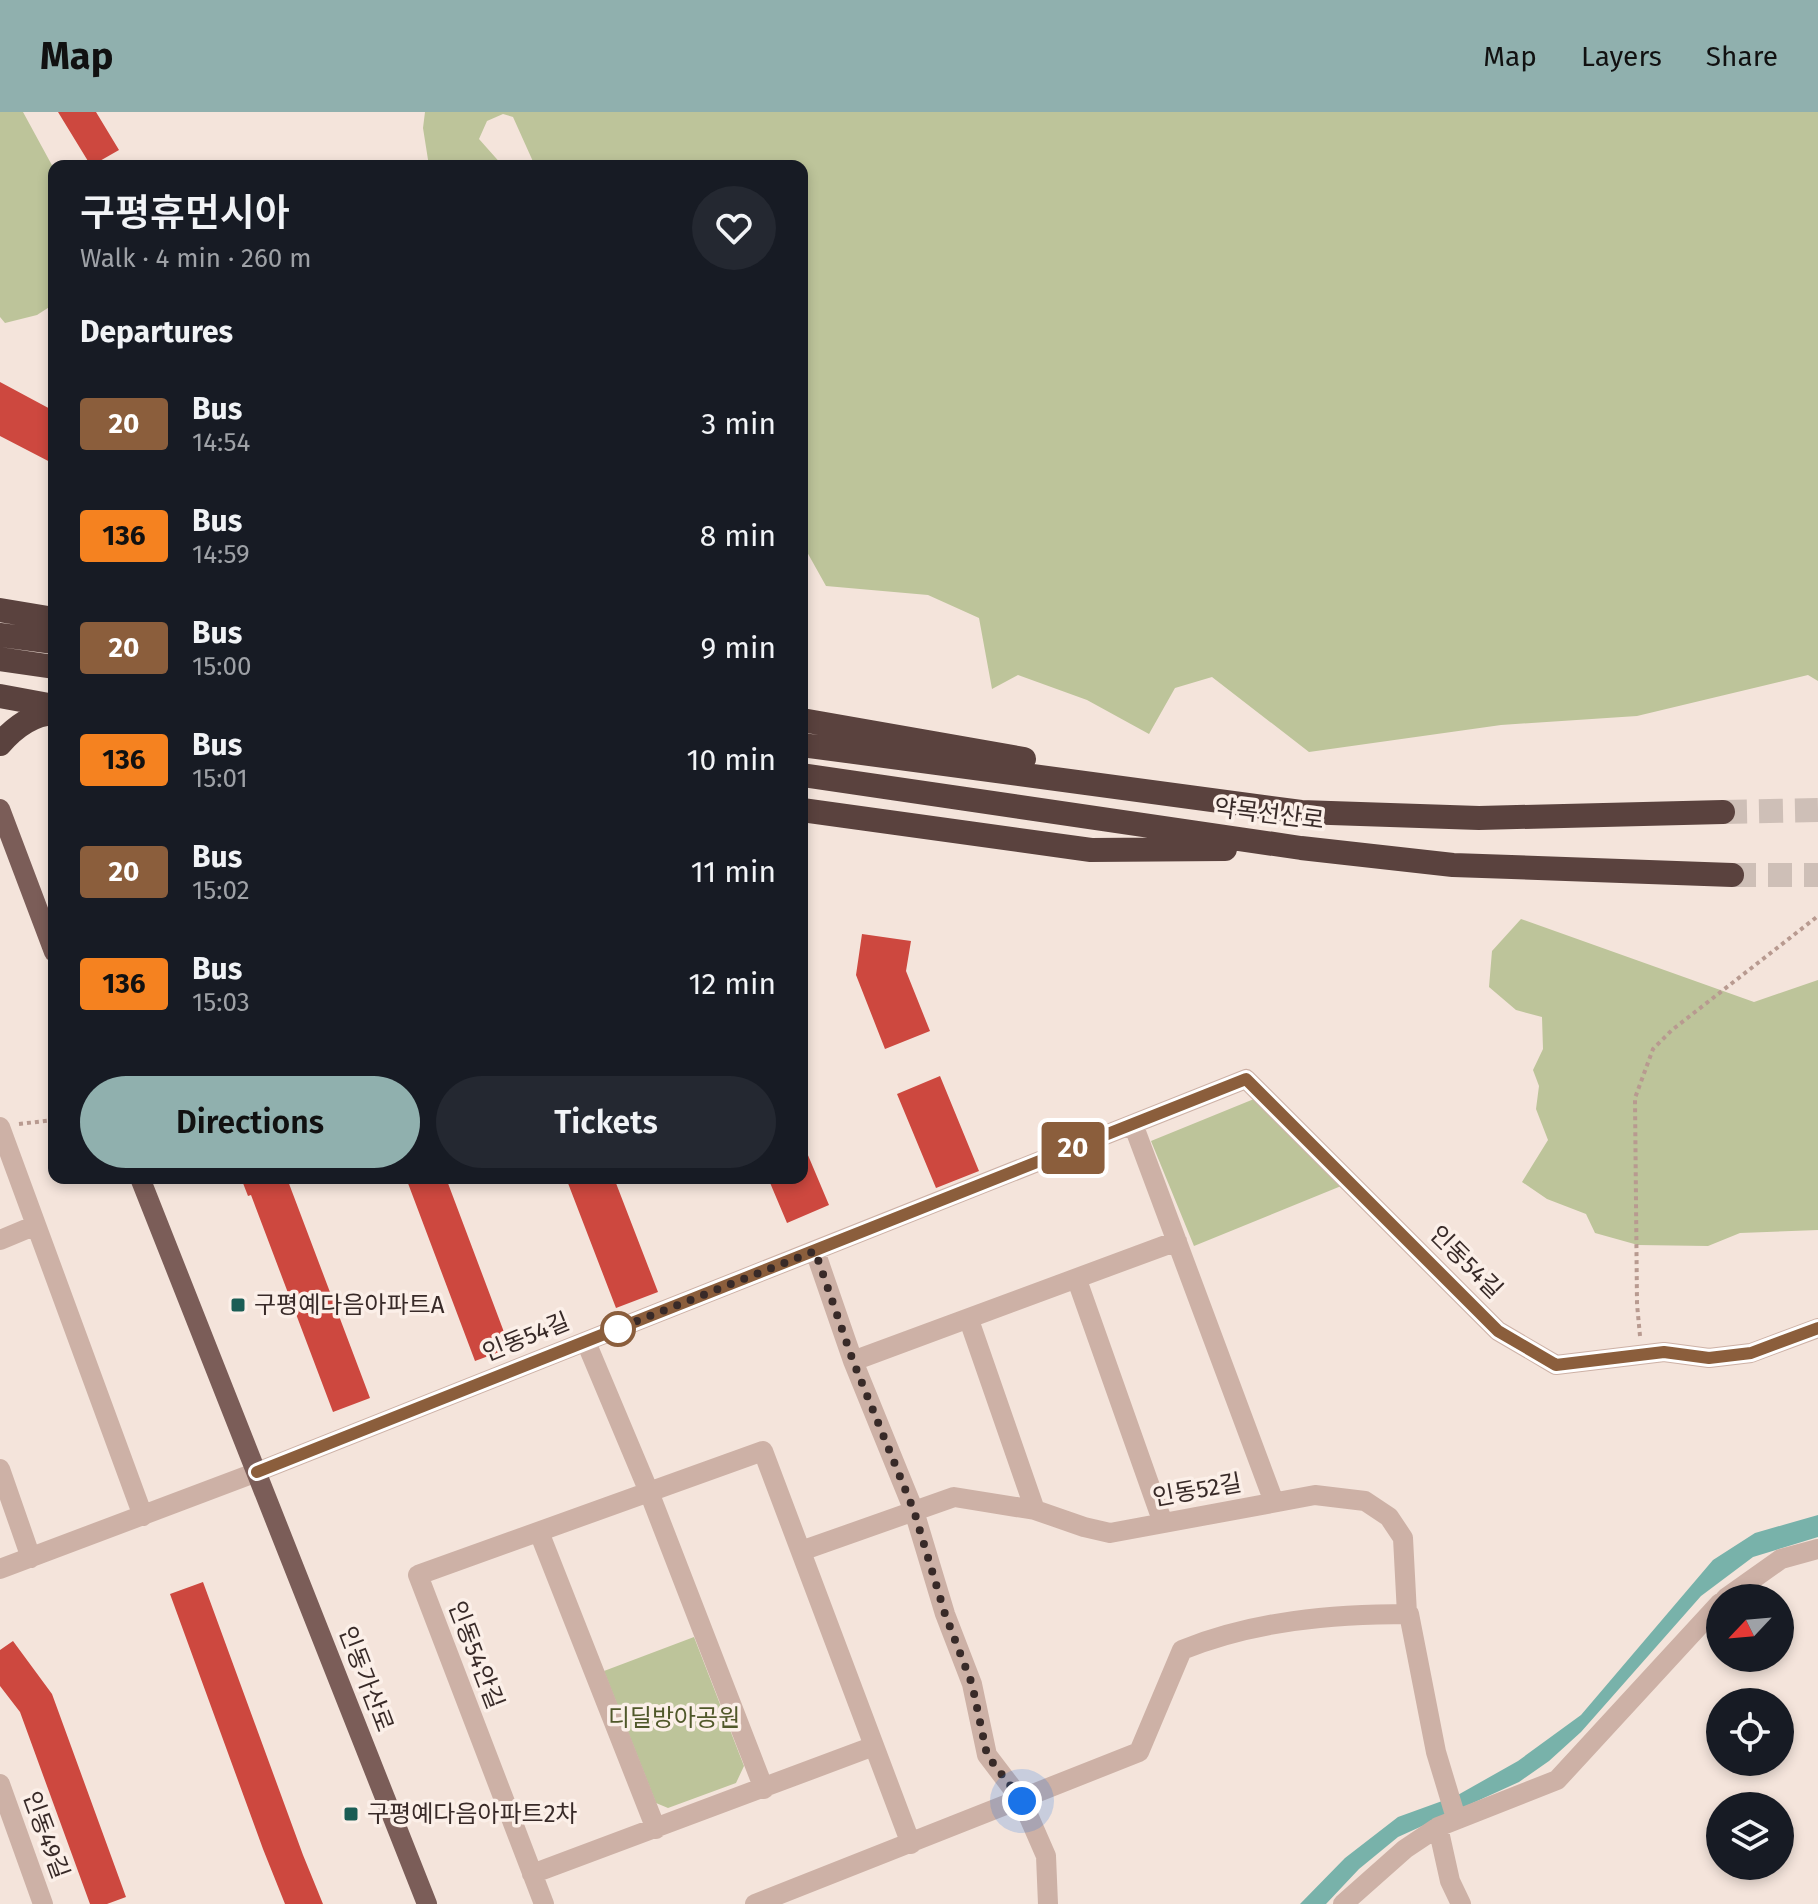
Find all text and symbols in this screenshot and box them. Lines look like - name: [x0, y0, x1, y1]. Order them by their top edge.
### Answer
- text: Map: [40, 33, 113, 79]
- text: Map: [1483, 40, 1537, 73]
- text: Layers: [1581, 40, 1662, 73]
- text: Share: [1706, 40, 1778, 73]
- button: heart: [692, 186, 776, 270]
- text: 구평휴먼시아: [80, 190, 290, 236]
- text: Walk · 4 min · 260 m: [80, 243, 312, 274]
- text: Departures: [80, 314, 233, 350]
- text: Bus: [192, 391, 242, 427]
- text: 3 min: [701, 406, 776, 442]
- text: 20: [109, 407, 139, 440]
- text: 14:54: [192, 427, 250, 458]
- text: Bus: [192, 503, 242, 539]
- text: 8 min: [700, 518, 776, 554]
- text: 136: [102, 519, 146, 552]
- text: 14:59: [192, 539, 250, 570]
- text: Bus: [192, 615, 242, 651]
- text: 9 min: [701, 630, 776, 666]
- text: 20: [109, 631, 139, 664]
- text: 15:00: [192, 651, 252, 682]
- text: Bus: [192, 727, 242, 763]
- text: 10 min: [687, 742, 776, 778]
- text: 136: [102, 743, 146, 776]
- text: 15:01: [192, 763, 248, 794]
- street label: 약목선산로: [1213, 793, 1325, 835]
- text: Bus: [192, 839, 242, 875]
- text: 11 min: [691, 854, 776, 890]
- text: 20: [109, 855, 139, 888]
- text: 15:02: [192, 875, 250, 906]
- text: Bus: [192, 951, 242, 987]
- text: 12 min: [688, 966, 776, 1002]
- text: 136: [102, 967, 146, 1000]
- text: 15:03: [192, 987, 250, 1018]
- button: Directions: [80, 1076, 420, 1168]
- button: Tickets: [436, 1076, 776, 1168]
- line badge: 20: [1037, 1122, 1109, 1174]
- text: 20: [1058, 1131, 1088, 1164]
- street label: 인동54길: [1424, 1220, 1508, 1304]
- place label: 구평예다음아파트A: [254, 1291, 445, 1319]
- marker: 구평예다음아파트A: [229, 1296, 247, 1314]
- street label: 인동54길: [479, 1307, 573, 1367]
- unlabelled marker: [601, 1312, 635, 1346]
- street label: 인동52길: [1150, 1468, 1244, 1512]
- north arrow: [1706, 1584, 1794, 1672]
- map controls: [1706, 1584, 1794, 1880]
- street label: 인동54안길: [443, 1597, 509, 1713]
- street label: 인동가산로: [333, 1622, 399, 1736]
- button: locate: [1706, 1688, 1794, 1776]
- park label: 디딜방아공원: [608, 1704, 740, 1732]
- your location: [1002, 1781, 1042, 1821]
- street label: 인동49길: [17, 1787, 75, 1883]
- button: layers: [1706, 1792, 1794, 1880]
- place label: 구평예다음아파트2차: [367, 1800, 578, 1828]
- marker: 구평예다음아파트2차: [342, 1805, 360, 1823]

